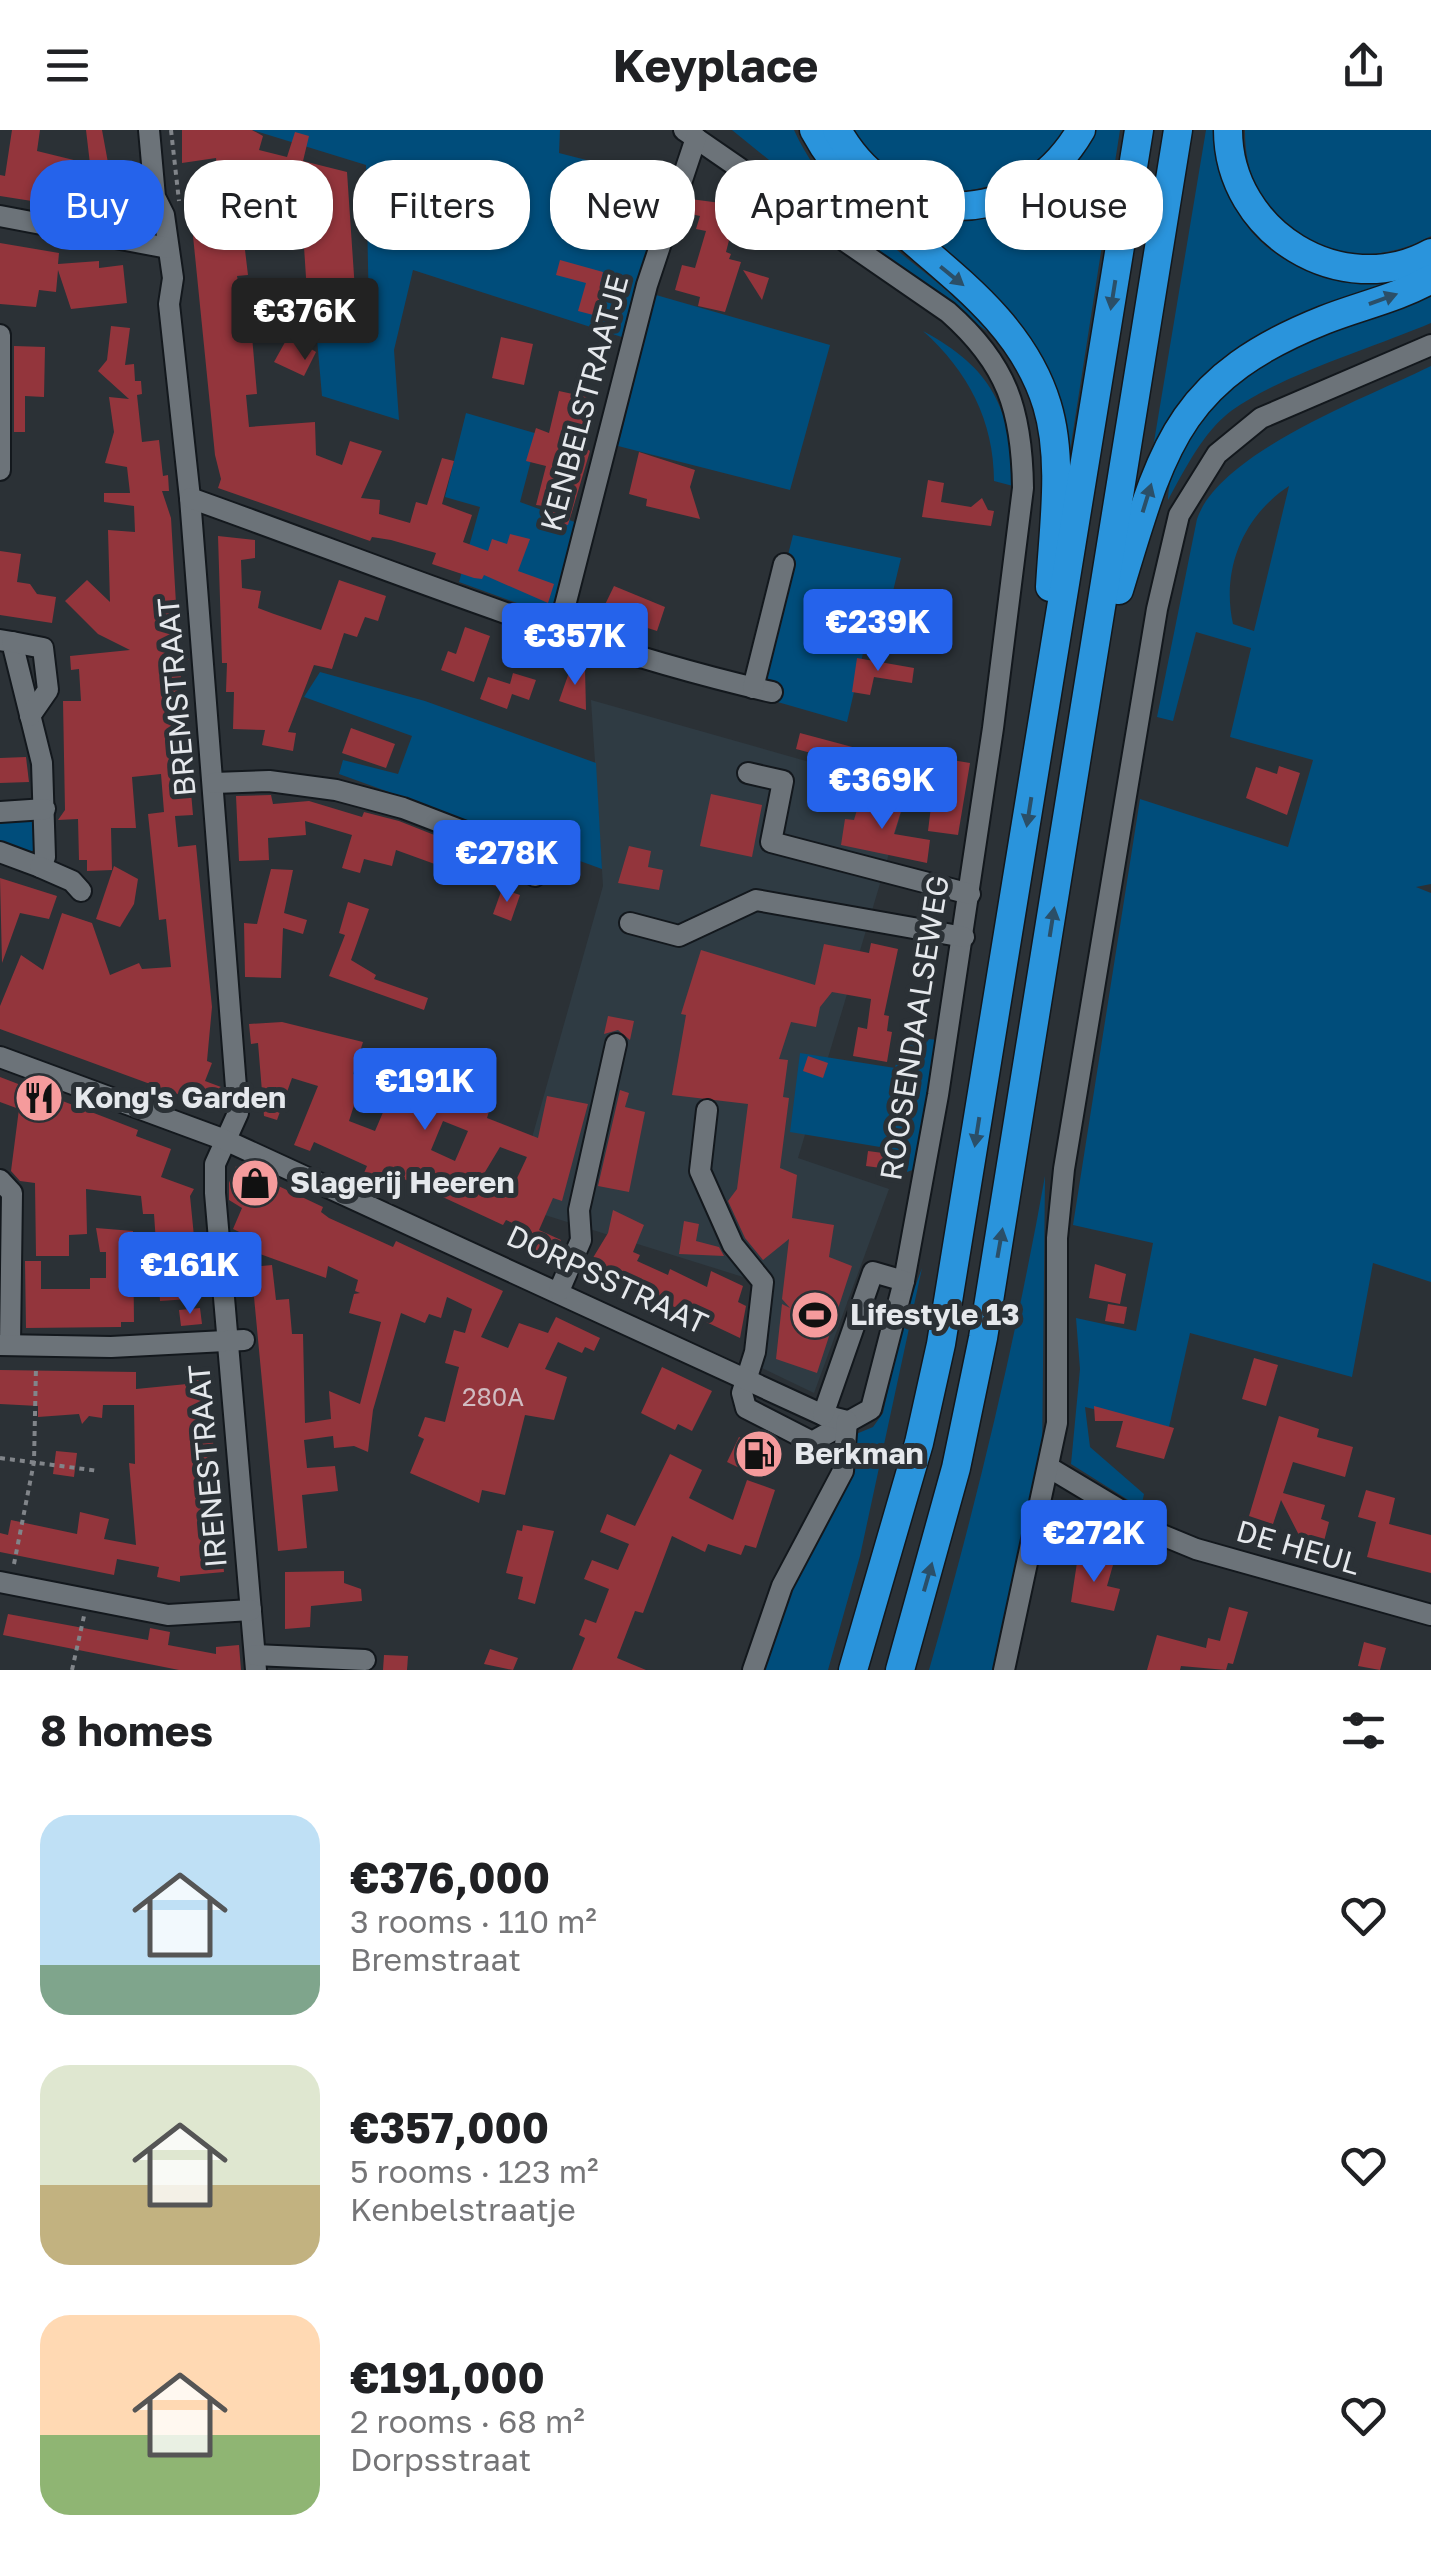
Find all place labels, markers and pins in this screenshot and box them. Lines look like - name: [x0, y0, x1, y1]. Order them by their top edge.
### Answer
- pin: €376K: [235, 278, 375, 363]
- pin: €239K: [808, 589, 948, 674]
- pin: €357K: [505, 603, 645, 688]
- pin: €369K: [812, 747, 952, 832]
- pin: €278K: [437, 820, 577, 905]
- pin: €191K: [355, 1048, 495, 1133]
- restaurant icon: Kong's Garden: [13, 1072, 65, 1124]
- place label: Kong's Garden: [74, 1079, 286, 1115]
- shop icon: Slagerij Heeren: [229, 1157, 281, 1209]
- place label: Slagerij Heeren: [290, 1164, 515, 1200]
- pin: €161K: [120, 1232, 260, 1317]
- sports icon: Lifestyle 13: [789, 1289, 841, 1341]
- place label: Lifestyle 13: [850, 1296, 1020, 1332]
- fuel station icon: Berkman: [733, 1428, 785, 1480]
- place label: Berkman: [794, 1435, 924, 1471]
- pin: €272K: [1024, 1500, 1164, 1585]

